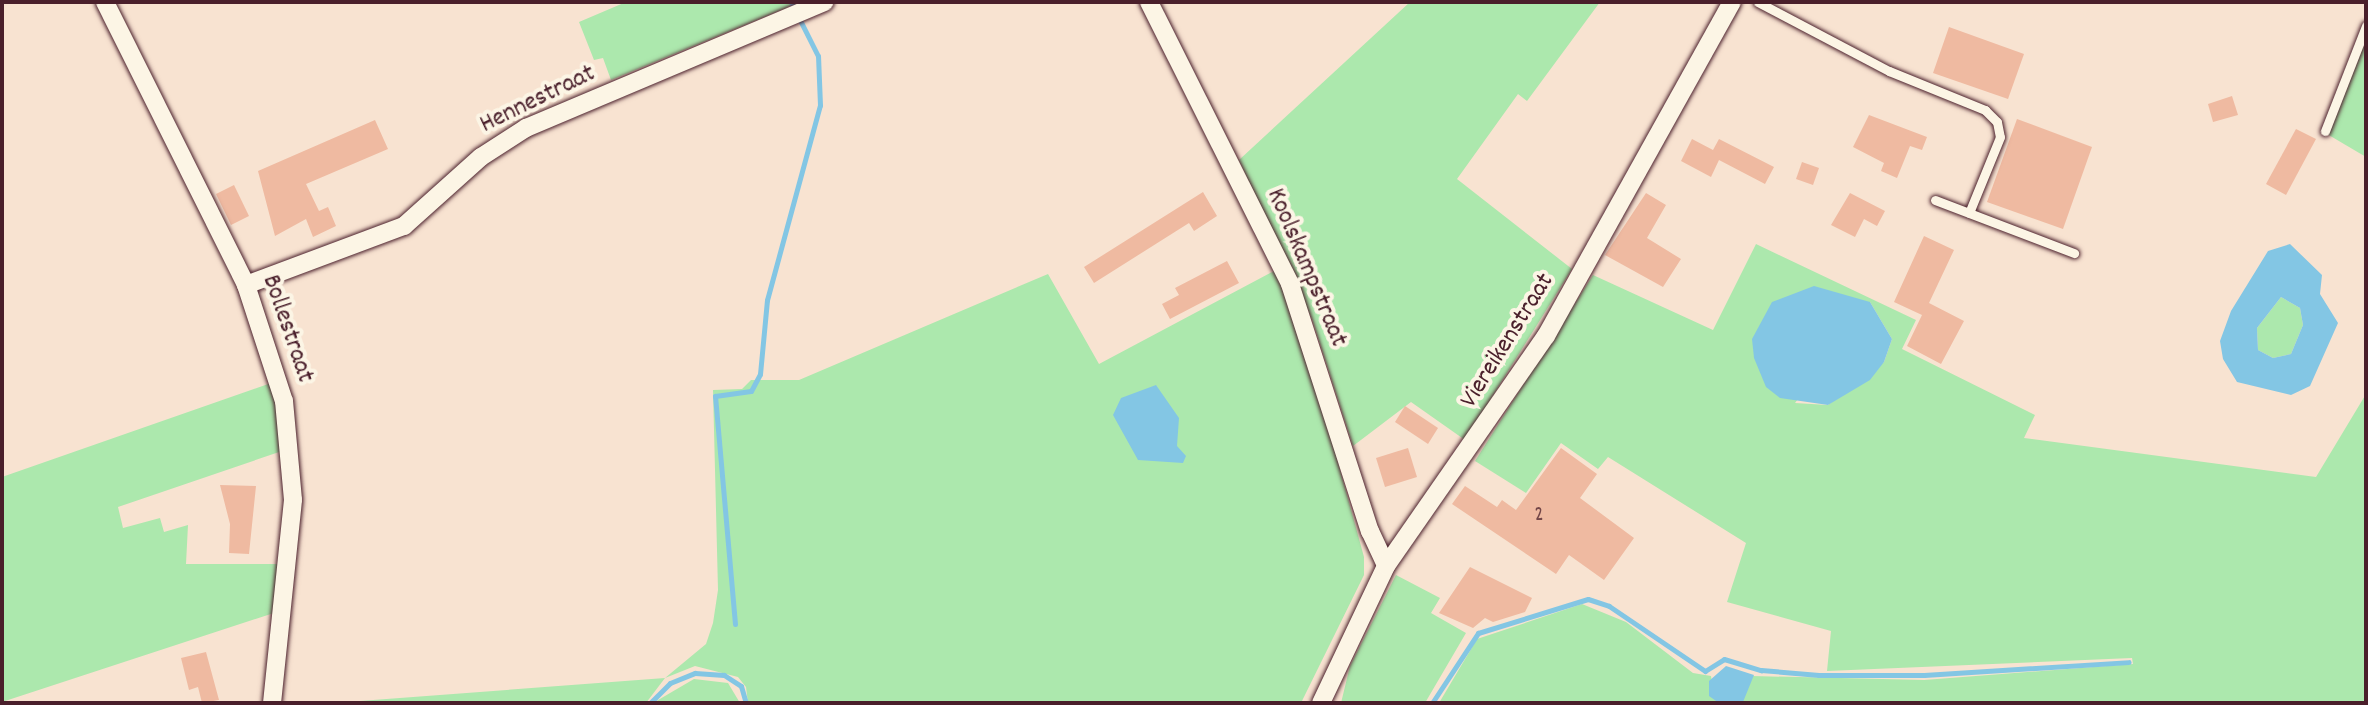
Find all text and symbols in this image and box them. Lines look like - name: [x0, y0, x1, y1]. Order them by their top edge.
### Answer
- street label: Hennestraat: [475, 59, 601, 141]
- street label: Koolskampstraat: [1259, 184, 1353, 352]
- street label: Viereikenstraat: [1454, 268, 1562, 414]
- street label: Bollestraat: [254, 271, 320, 387]
- house number: 2: [1534, 503, 1544, 529]

